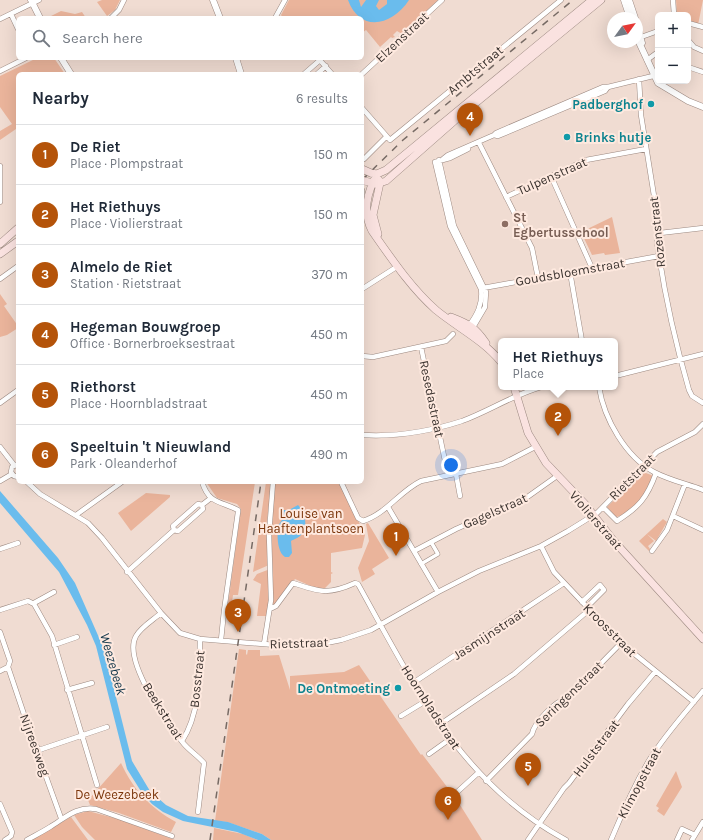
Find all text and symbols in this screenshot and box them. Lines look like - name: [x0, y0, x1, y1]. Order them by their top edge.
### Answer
- street label: Elzenstraat: [372, 9, 432, 65]
- north arrow: [607, 12, 643, 48]
- map controls: [655, 12, 691, 84]
- button: +: [655, 12, 691, 48]
- search box: [16, 16, 364, 60]
- icon: search: [30, 27, 52, 49]
- text: Search here: [62, 29, 143, 47]
- street label: Ambtstraat: [444, 42, 506, 98]
- button: −: [655, 48, 691, 84]
- text: Nearby: [32, 88, 89, 108]
- text: 6 results: [296, 91, 348, 106]
- place label: Padberghof: [572, 97, 643, 112]
- marker: Padberghof: [646, 99, 656, 109]
- pin: 4: [457, 103, 483, 136]
- place label: Brinks hutje: [575, 130, 651, 145]
- marker: Brinks hutje: [562, 132, 572, 142]
- text: De Riet: [70, 138, 120, 156]
- text: 1: [43, 147, 47, 162]
- text: 150 m: [313, 147, 348, 162]
- street label: Tulpenstraat: [515, 154, 589, 198]
- text: Place · Plompstraat: [70, 156, 183, 171]
- street label: Rozenstraat: [646, 196, 668, 268]
- text: Het Riethuys: [70, 198, 161, 216]
- text: 2: [41, 207, 49, 222]
- text: 150 m: [313, 207, 348, 222]
- place label: St Egbertusschool: [513, 210, 609, 240]
- text: Place · Violierstraat: [70, 216, 183, 231]
- marker: St Egbertusschool: [500, 219, 510, 229]
- street label: Goudsbloemstraat: [514, 255, 626, 289]
- text: Almelo de Riet: [70, 258, 172, 276]
- text: 3: [41, 267, 49, 282]
- text: 370 m: [311, 267, 348, 282]
- text: Station · Rietstraat: [70, 276, 181, 291]
- text: Hegeman Bouwgroep: [70, 318, 221, 336]
- text: 4: [41, 327, 49, 342]
- text: 450 m: [310, 327, 348, 342]
- text: Office · Bornerbroeksestraat: [70, 336, 235, 351]
- popup: [498, 338, 618, 390]
- text: Het Riethuys: [513, 348, 603, 366]
- street label: Resedastraat: [416, 359, 448, 439]
- text: Place: [513, 366, 544, 381]
- text: Riethorst: [70, 378, 136, 396]
- text: 5: [41, 387, 49, 402]
- text: 450 m: [310, 387, 348, 402]
- text: Place · Hoornbladstraat: [70, 396, 207, 411]
- pin: 2: [545, 403, 571, 436]
- text: Speeltuin 't Nieuwland: [70, 438, 231, 456]
- text: 6: [41, 447, 49, 462]
- text: 490 m: [310, 447, 348, 462]
- street label: Rietstraat: [606, 451, 658, 503]
- your location: [441, 455, 461, 475]
- text: Park · Oleanderhof: [70, 456, 177, 471]
- street label: Violierstraat: [566, 488, 626, 552]
- street label: Gagelstraat: [461, 490, 530, 532]
- park label: Louise van Haaftenplantsoen: [258, 506, 364, 536]
- pin: 1: [383, 523, 409, 556]
- pin: 3: [225, 599, 251, 632]
- street label: Kroosstraat: [580, 600, 640, 660]
- street label: Jasmijnstraat: [450, 605, 528, 663]
- water label: Weezebeek: [96, 631, 130, 698]
- street label: Rietstraat: [269, 634, 329, 652]
- street label: Bosstraat: [187, 649, 207, 708]
- street label: Seringenstraat: [532, 658, 606, 730]
- street label: Hoornbladstraat: [398, 662, 464, 752]
- street label: Beekstraat: [140, 680, 186, 742]
- place label: De Ontmoeting: [297, 681, 390, 696]
- marker: De Ontmoeting: [393, 683, 403, 693]
- street label: Nijreesweg: [17, 712, 53, 779]
- street label: Hulststraat: [570, 716, 622, 779]
- street label: Klimopstraat: [614, 745, 664, 821]
- pin: 5: [515, 753, 541, 786]
- park label: De Weezebeek: [75, 787, 159, 802]
- pin: 6: [435, 787, 461, 820]

